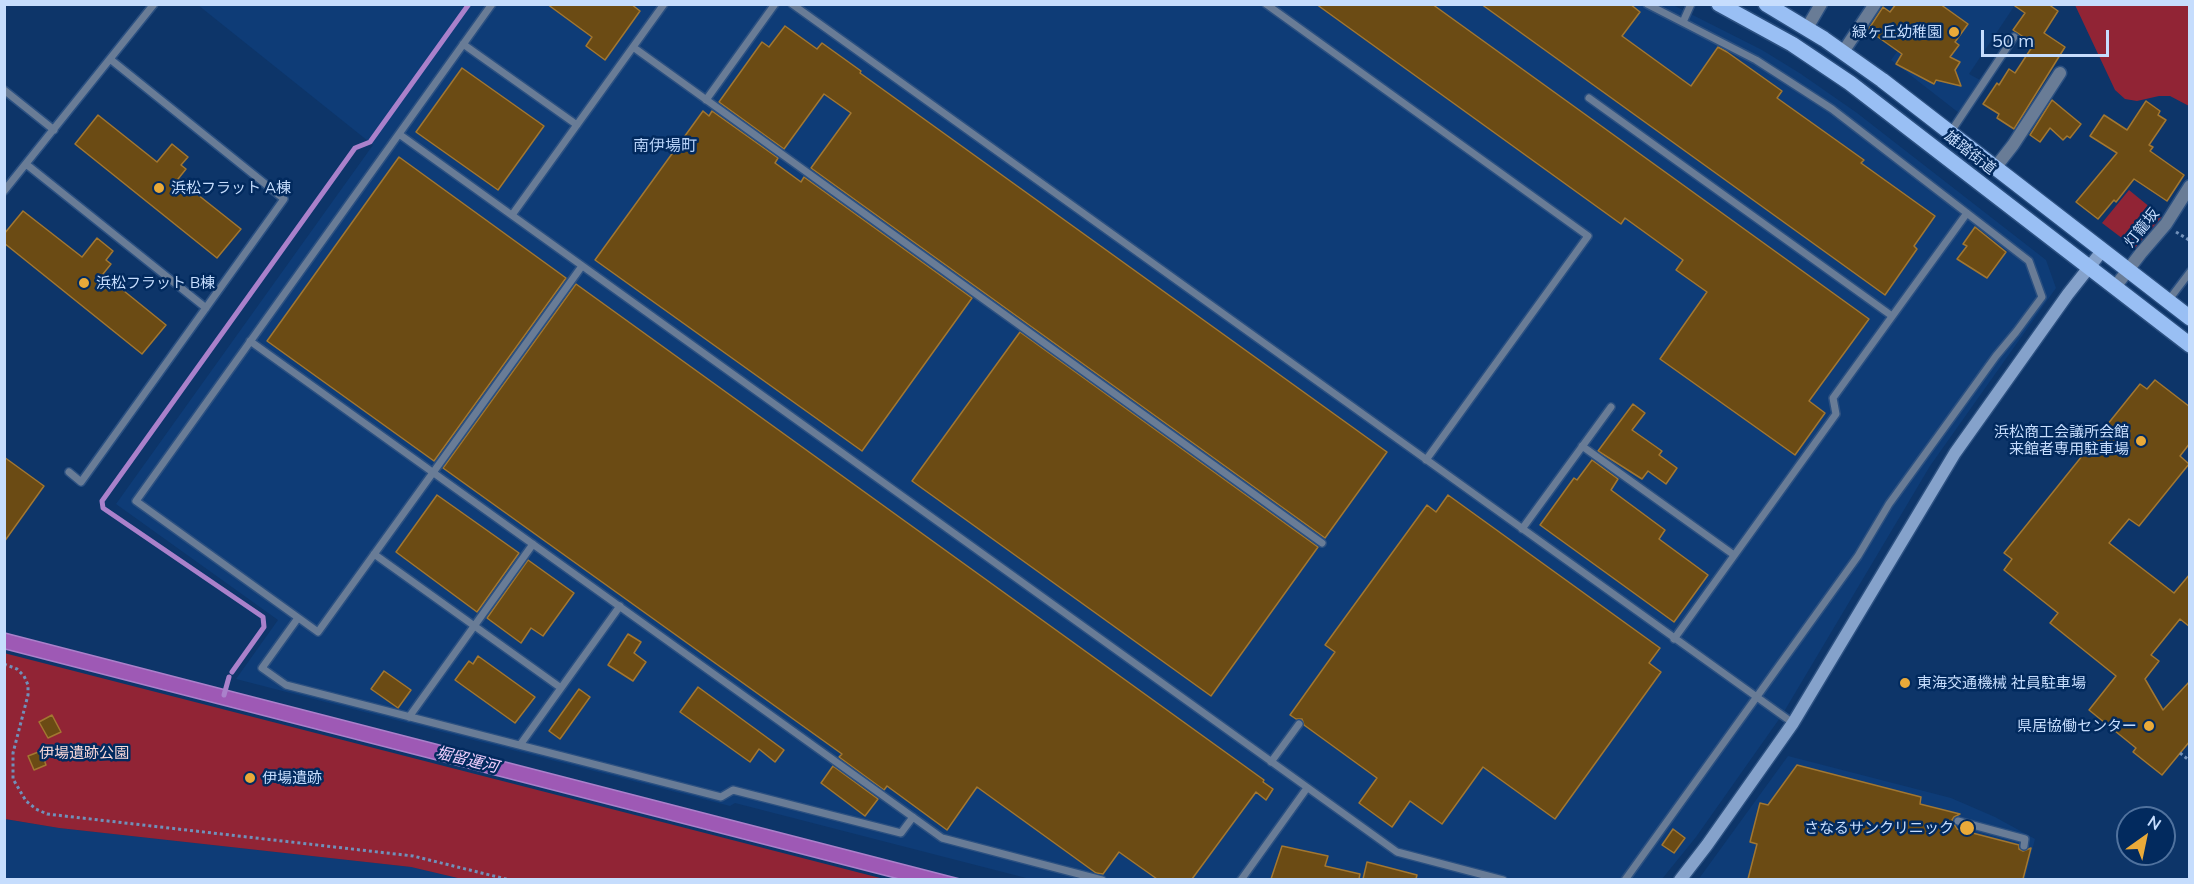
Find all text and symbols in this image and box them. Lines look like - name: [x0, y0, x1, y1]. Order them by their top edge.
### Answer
- scale bar: [1984, 18, 2112, 56]
- place label: 緑ヶ丘幼稚園: [1852, 23, 1942, 41]
- marker: 緑ヶ丘幼稚園: [1947, 25, 1961, 39]
- text: 50 m: [1992, 29, 2034, 52]
- street label: 雄踏街道: [1941, 127, 1999, 179]
- district label: 南伊場町: [633, 136, 697, 156]
- place label: 浜松フラット A棟: [171, 179, 291, 197]
- marker: 浜松フラット A棟: [152, 181, 166, 195]
- street label: 灯籠坂: [2121, 205, 2163, 251]
- place label: 浜松フラット B棟: [96, 274, 215, 292]
- marker: 浜松フラット B棟: [77, 276, 91, 290]
- place label: 浜松商工会議所会館 来館者専用駐車場: [1994, 423, 2129, 458]
- marker: 浜松商工会議所会館 来館者専用駐車場: [2134, 434, 2148, 448]
- place label: 東海交通機械 社員駐車場: [1917, 674, 2086, 692]
- marker: 東海交通機械 社員駐車場: [1898, 676, 1912, 690]
- place label: 県居協働センター: [2017, 717, 2137, 735]
- marker: 県居協働センター: [2142, 719, 2156, 733]
- water label: 堀留運河: [434, 743, 500, 777]
- park label: 伊場遺跡公園: [39, 744, 129, 762]
- place label: 伊場遺跡: [262, 769, 322, 787]
- marker: 伊場遺跡: [243, 771, 257, 785]
- north arrow: [2116, 806, 2176, 866]
- text: N: [2144, 811, 2165, 834]
- place label: さなるサンクリニック: [1804, 819, 1954, 837]
- marker: さなるサンクリニック: [1958, 819, 1976, 837]

